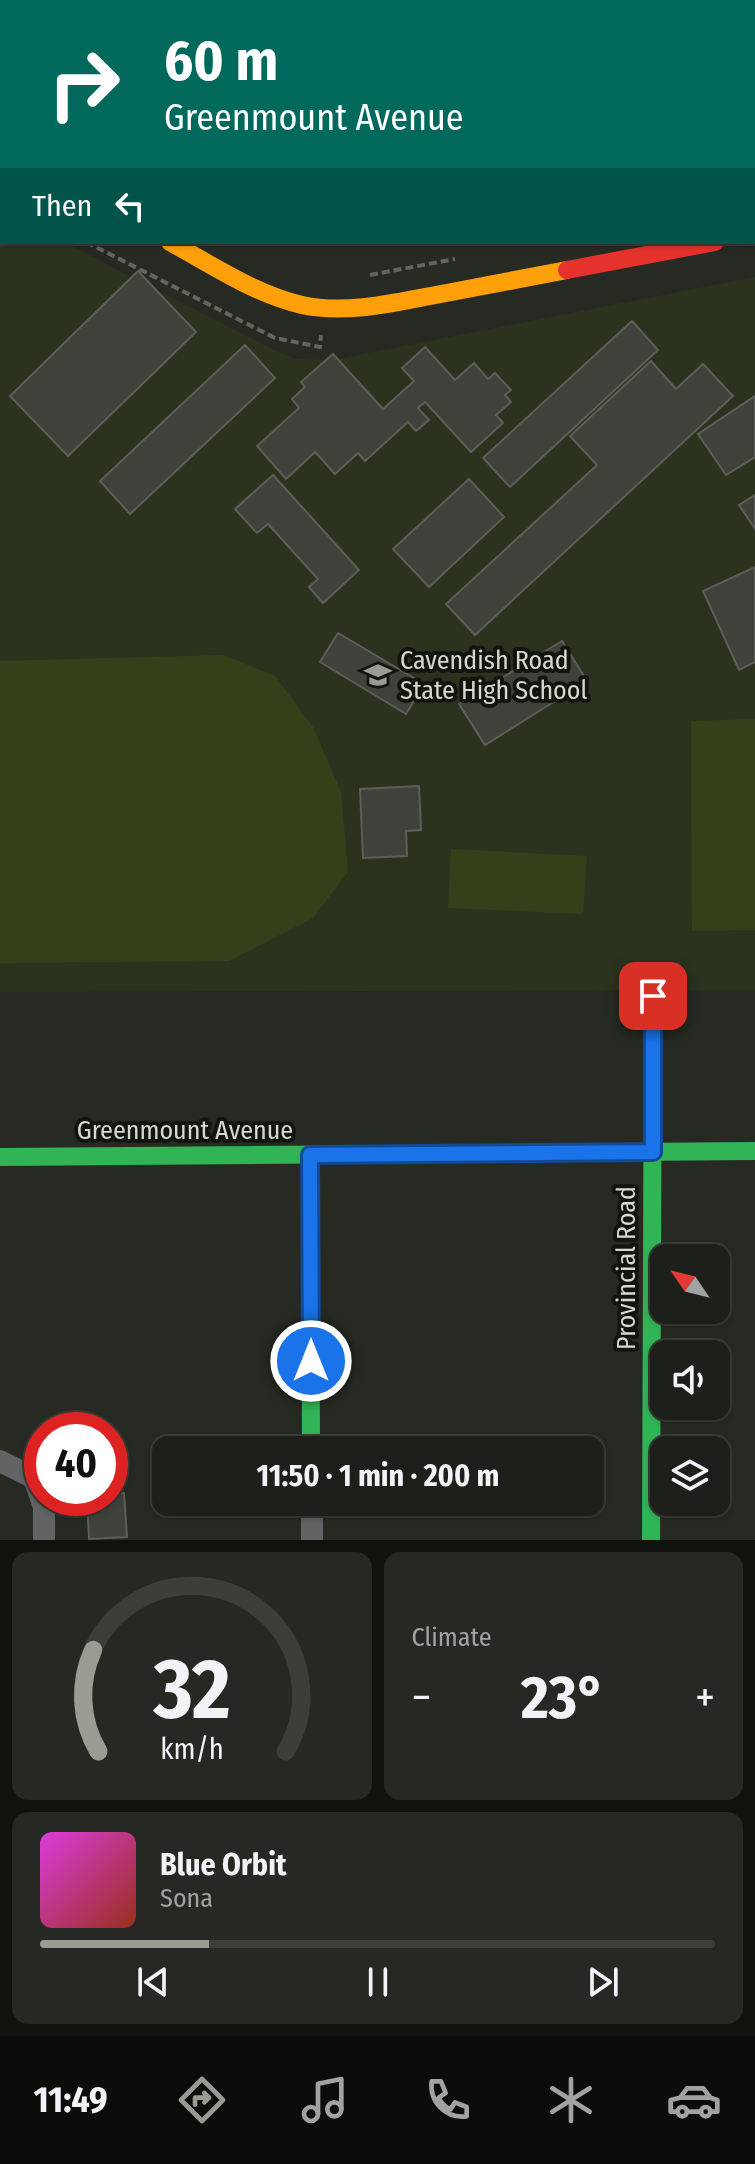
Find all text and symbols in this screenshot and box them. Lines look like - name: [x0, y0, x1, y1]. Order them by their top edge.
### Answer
- text: 60 m: [164, 28, 278, 95]
- icon: right: [32, 32, 136, 136]
- text: Greenmount Avenue: [164, 96, 464, 140]
- icon: left: [108, 184, 152, 228]
- text: Then: [32, 188, 92, 224]
- place label: Cavendish Road State High School: [400, 645, 587, 706]
- school or university icon: Cavendish Road State High School: [363, 660, 393, 690]
- pin: [619, 962, 687, 1030]
- icon: arrive: [631, 974, 675, 1018]
- street label: Greenmount Avenue: [77, 1115, 293, 1146]
- street label: Provincial Road: [611, 1186, 642, 1350]
- north arrow: [650, 1244, 730, 1324]
- map controls: [650, 1244, 730, 1516]
- position arrow: [269, 1319, 353, 1403]
- button: sound: [650, 1340, 730, 1420]
- speed limit sign: 40: [24, 1412, 128, 1516]
- button: layers: [650, 1436, 730, 1516]
- text: 11:50 · 1 min · 200 m: [257, 1458, 499, 1494]
- text: Climate: [412, 1622, 492, 1653]
- text: 32: [152, 1640, 230, 1740]
- text: 23°: [521, 1662, 605, 1734]
- text: −: [412, 1671, 431, 1724]
- text: +: [695, 1671, 715, 1724]
- text: km/h: [160, 1732, 224, 1767]
- text: Blue Orbit: [160, 1847, 286, 1883]
- text: Sona: [160, 1883, 213, 1914]
- icon: previous: [131, 1960, 175, 2004]
- icon: pause: [356, 1960, 400, 2004]
- icon: next: [581, 1960, 625, 2004]
- icon: directions: [174, 2072, 230, 2128]
- icon: music: [297, 2072, 353, 2128]
- icon: phone: [420, 2072, 476, 2128]
- icon: climate: [543, 2072, 599, 2128]
- icon: car: [666, 2072, 722, 2128]
- text: 11:49: [33, 2078, 108, 2122]

